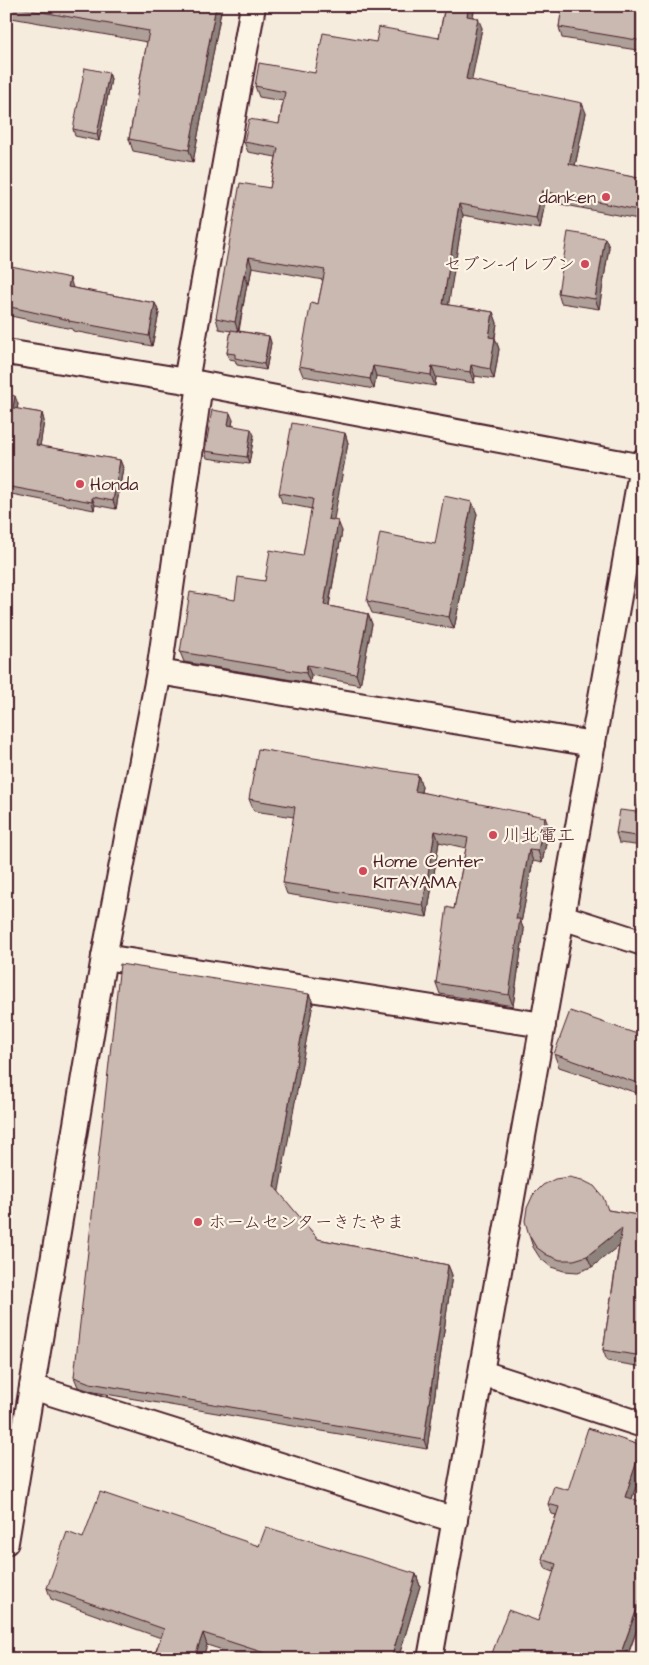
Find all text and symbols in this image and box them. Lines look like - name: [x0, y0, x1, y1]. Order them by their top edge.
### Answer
- place label: danken: [539, 185, 596, 210]
- marker: danken: [600, 191, 612, 203]
- place label: セブン-イレブン: [443, 252, 575, 277]
- marker: セブン-イレブン: [579, 258, 591, 270]
- place label: Honda: [90, 472, 138, 497]
- marker: Honda: [74, 478, 86, 490]
- place label: 川北電工: [503, 823, 575, 848]
- marker: 川北電工: [487, 829, 499, 841]
- place label: Home Center KITAYAMA: [373, 849, 483, 895]
- marker: Home Center KITAYAMA: [357, 865, 369, 877]
- place label: ホームセンターきたやま: [208, 1210, 405, 1235]
- marker: ホームセンターきたやま: [192, 1216, 204, 1228]

